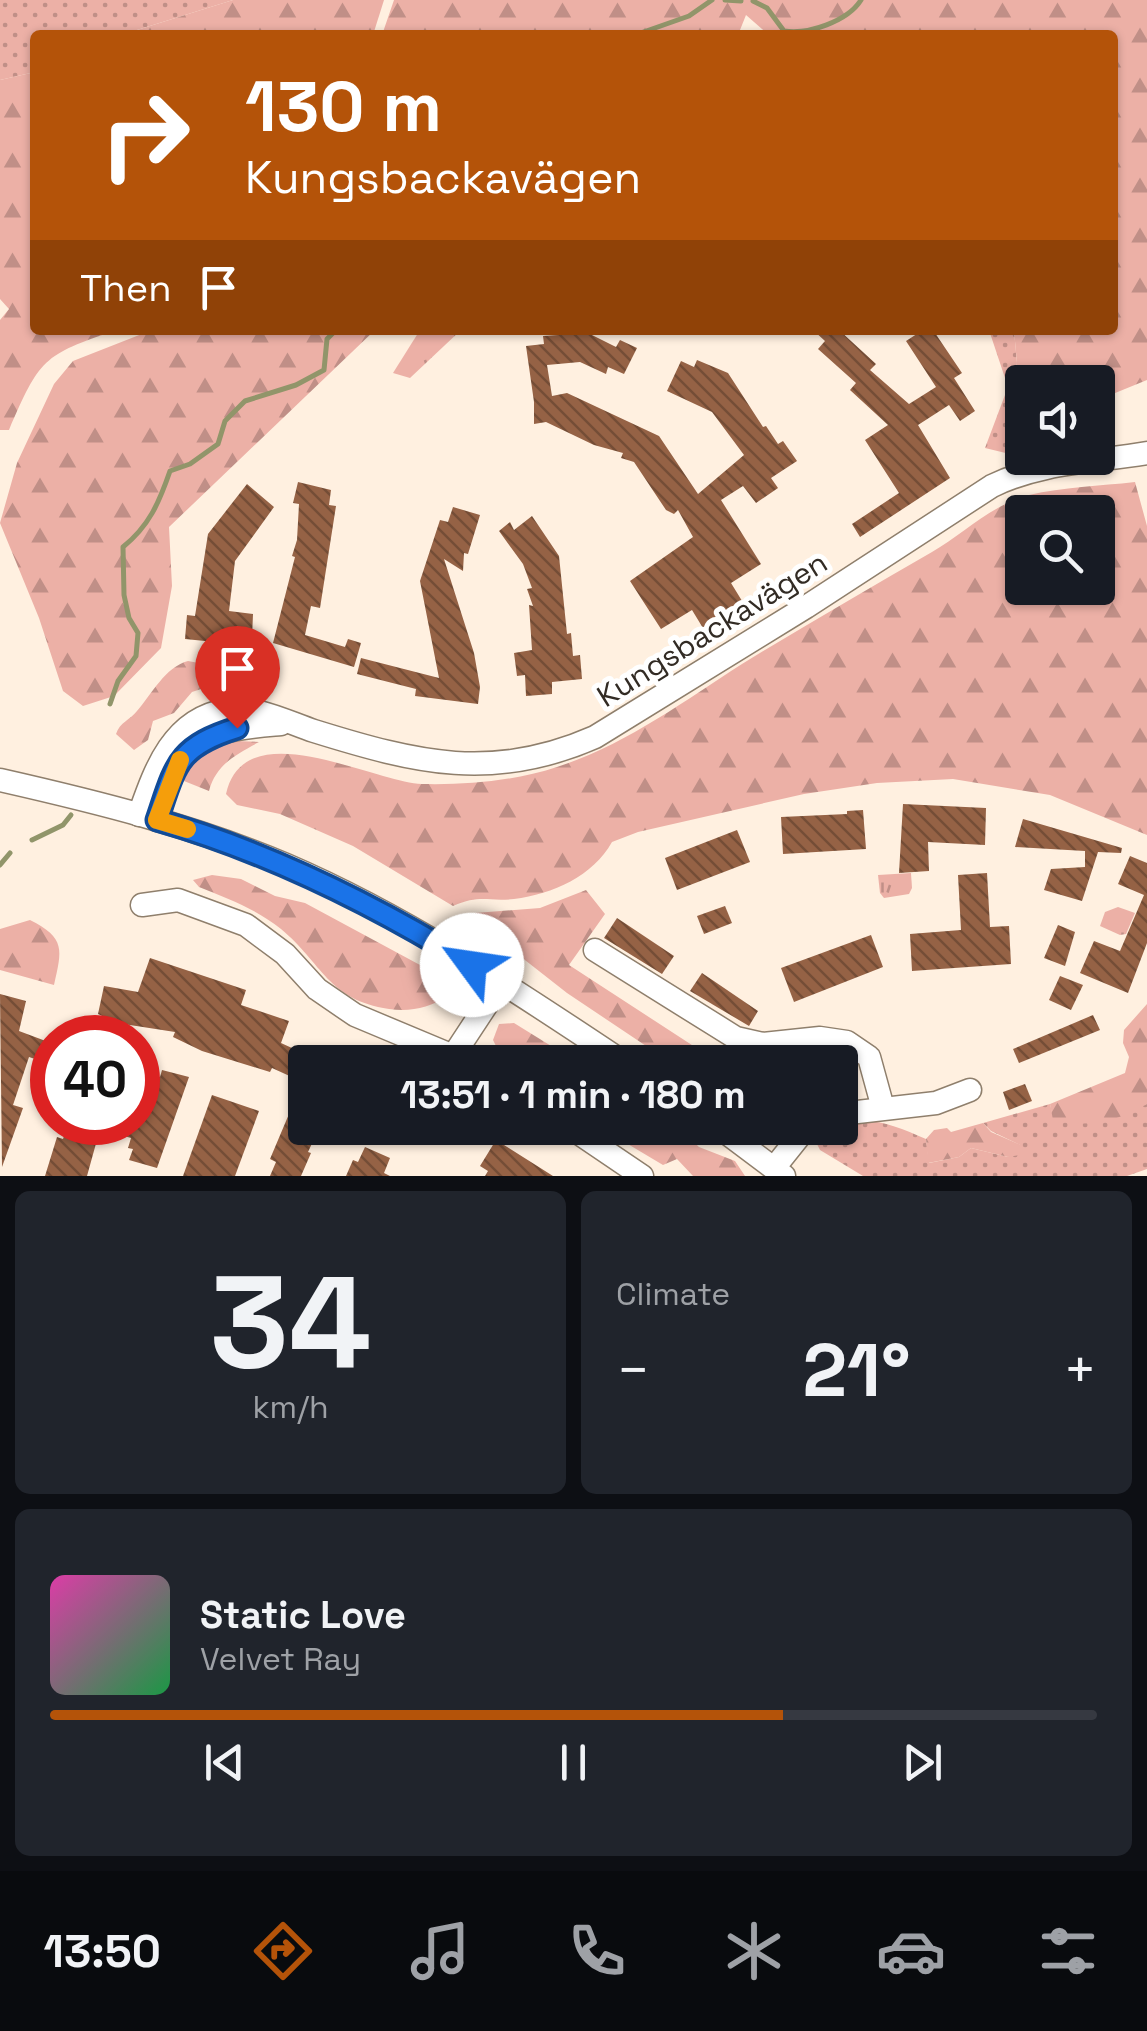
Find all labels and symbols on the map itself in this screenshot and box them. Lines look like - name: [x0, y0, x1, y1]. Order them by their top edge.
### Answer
- street label: Kungsbackavägen: [590, 542, 834, 716]
- pin: [195, 626, 280, 729]
- position arrow: [420, 913, 524, 1017]
- speed limit sign: 40: [30, 1015, 160, 1145]

